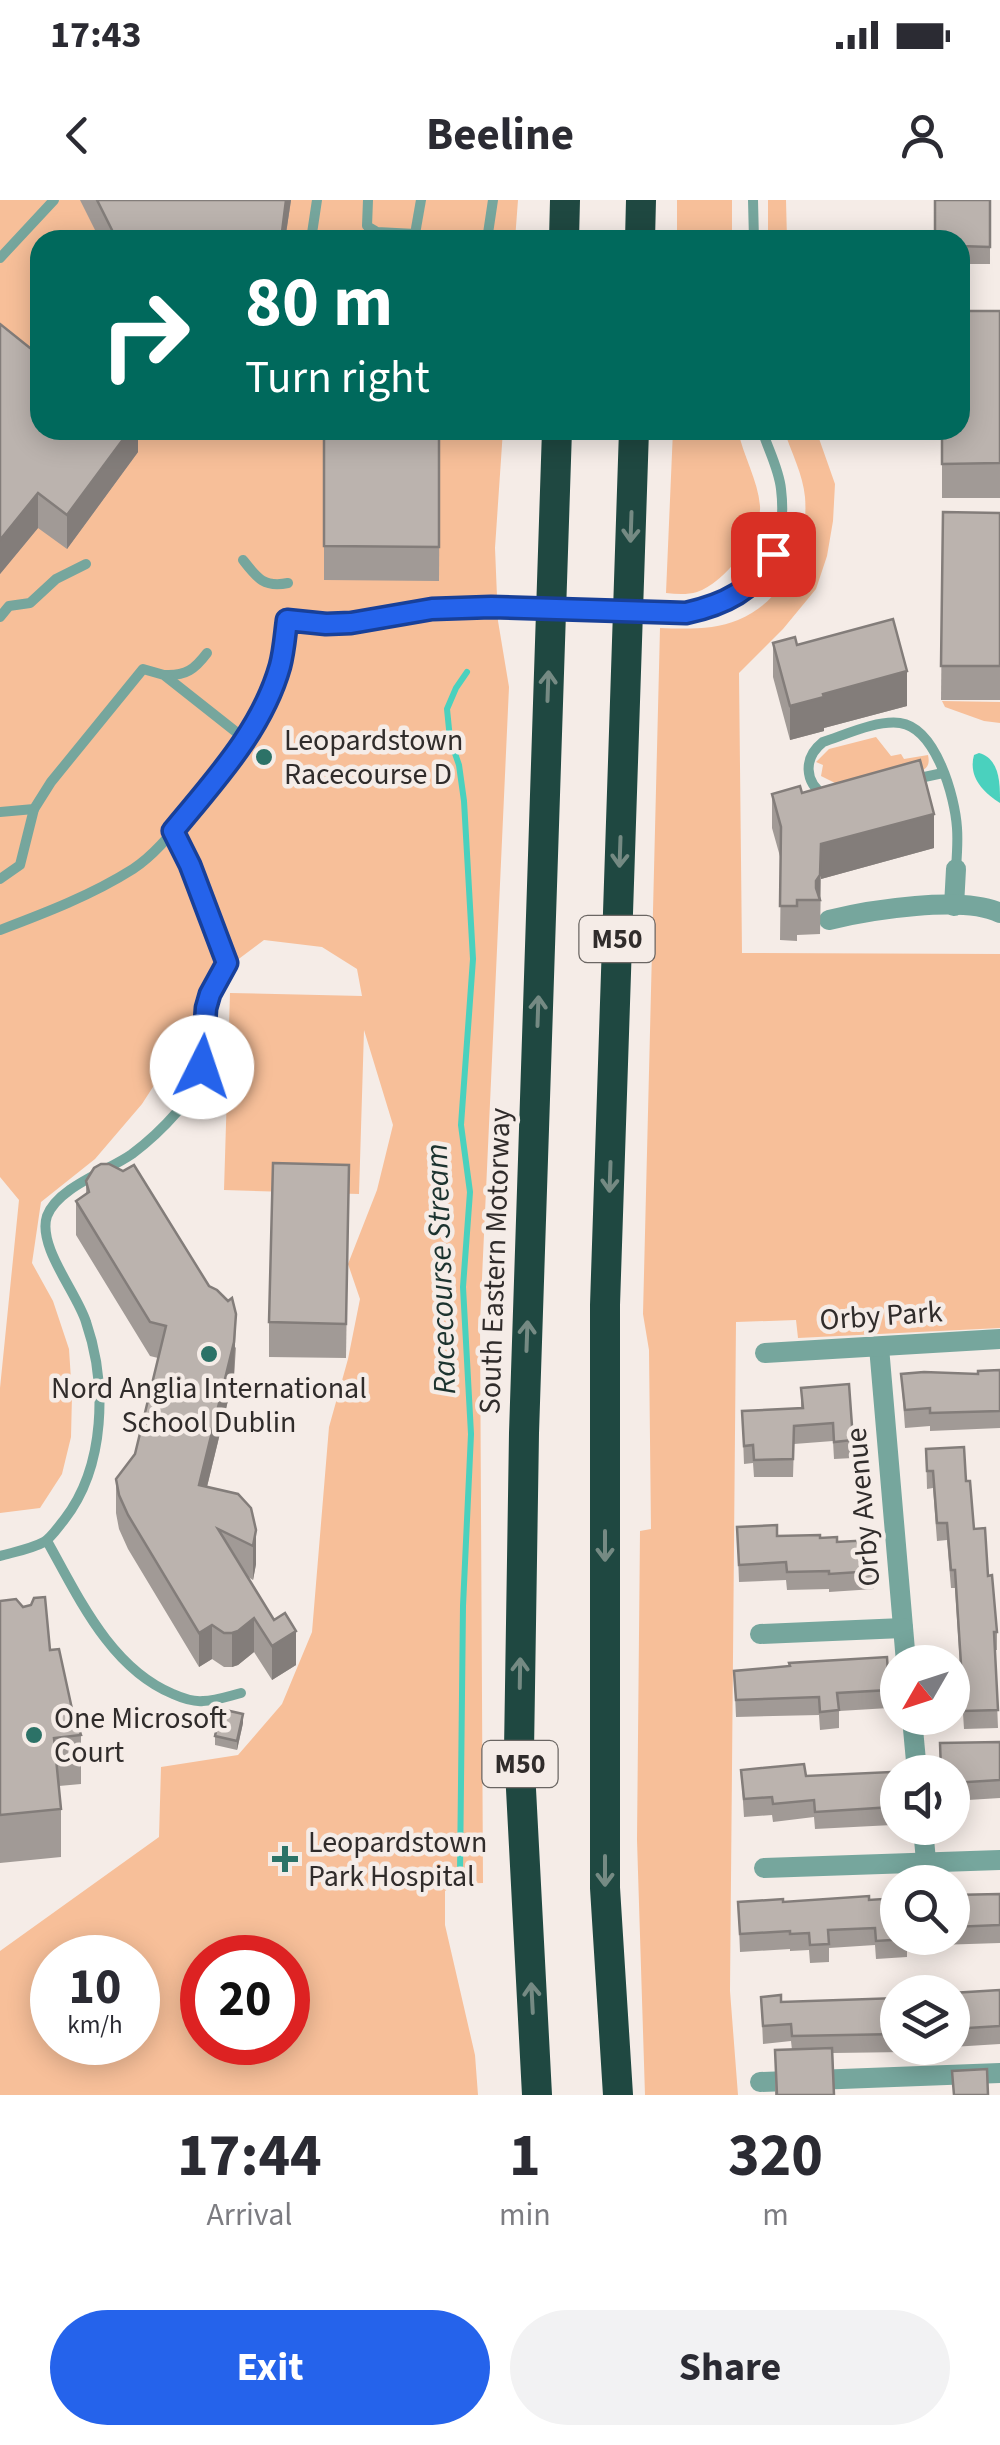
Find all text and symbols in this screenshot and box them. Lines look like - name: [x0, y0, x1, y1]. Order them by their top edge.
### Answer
- text: 17:43: [50, 8, 142, 62]
- text: Beeline: [426, 103, 574, 167]
- icon: back: [50, 108, 105, 163]
- icon: person: [895, 108, 950, 163]
- text: 80 m: [245, 253, 393, 353]
- icon: right: [80, 270, 210, 400]
- text: Turn right: [245, 346, 430, 410]
- one-way arrow: [621, 511, 640, 543]
- pin: [731, 512, 816, 597]
- icon: arrive: [746, 527, 801, 582]
- one-way arrow: [538, 671, 557, 703]
- place label: Leopardstown Racecourse D: [284, 719, 463, 796]
- marker: Leopardstown Racecourse D: [253, 746, 275, 768]
- one-way arrow: [611, 836, 630, 868]
- road number: M50: [580, 916, 654, 962]
- one-way arrow: [528, 995, 547, 1027]
- position arrow: [150, 1015, 254, 1119]
- street label: South Eastern Motorway: [468, 1107, 522, 1415]
- water label: Racecourse Stream: [414, 1143, 468, 1395]
- one-way arrow: [600, 1161, 619, 1193]
- street label: Orby Park: [818, 1290, 944, 1342]
- one-way arrow: [518, 1320, 537, 1352]
- marker: Nord Anglia International School Dublin: [198, 1343, 220, 1365]
- place label: Nord Anglia International School Dublin: [51, 1367, 367, 1444]
- street label: Orby Avenue: [835, 1426, 891, 1588]
- one-way arrow: [596, 1530, 614, 1562]
- north arrow: [880, 1645, 970, 1735]
- map controls: [880, 1645, 970, 2065]
- one-way arrow: [511, 1657, 530, 1689]
- place label: One Microsoft Court: [54, 1697, 227, 1774]
- marker: One Microsoft Court: [23, 1724, 45, 1746]
- road number: M50: [482, 1741, 558, 1787]
- button: sound: [880, 1755, 970, 1845]
- place label: Leopardstown Park Hospital: [308, 1821, 487, 1898]
- marker: Leopardstown Park Hospital: [272, 1846, 298, 1872]
- one-way arrow: [596, 1854, 614, 1887]
- button: search: [880, 1865, 970, 1955]
- speed limit sign: 20: [180, 1935, 310, 2065]
- text: 10: [69, 1952, 121, 2023]
- button: layers: [880, 1975, 970, 2065]
- one-way arrow: [522, 1982, 541, 2014]
- text: km/h: [67, 2007, 123, 2043]
- text: 17:44: [177, 2114, 322, 2199]
- text: 1: [509, 2114, 541, 2199]
- text: 320: [728, 2114, 823, 2199]
- text: Arrival: [206, 2192, 292, 2238]
- text: min: [499, 2192, 551, 2238]
- text: m: [762, 2192, 789, 2238]
- button: Exit: [50, 2310, 490, 2425]
- button: Share: [510, 2310, 950, 2425]

